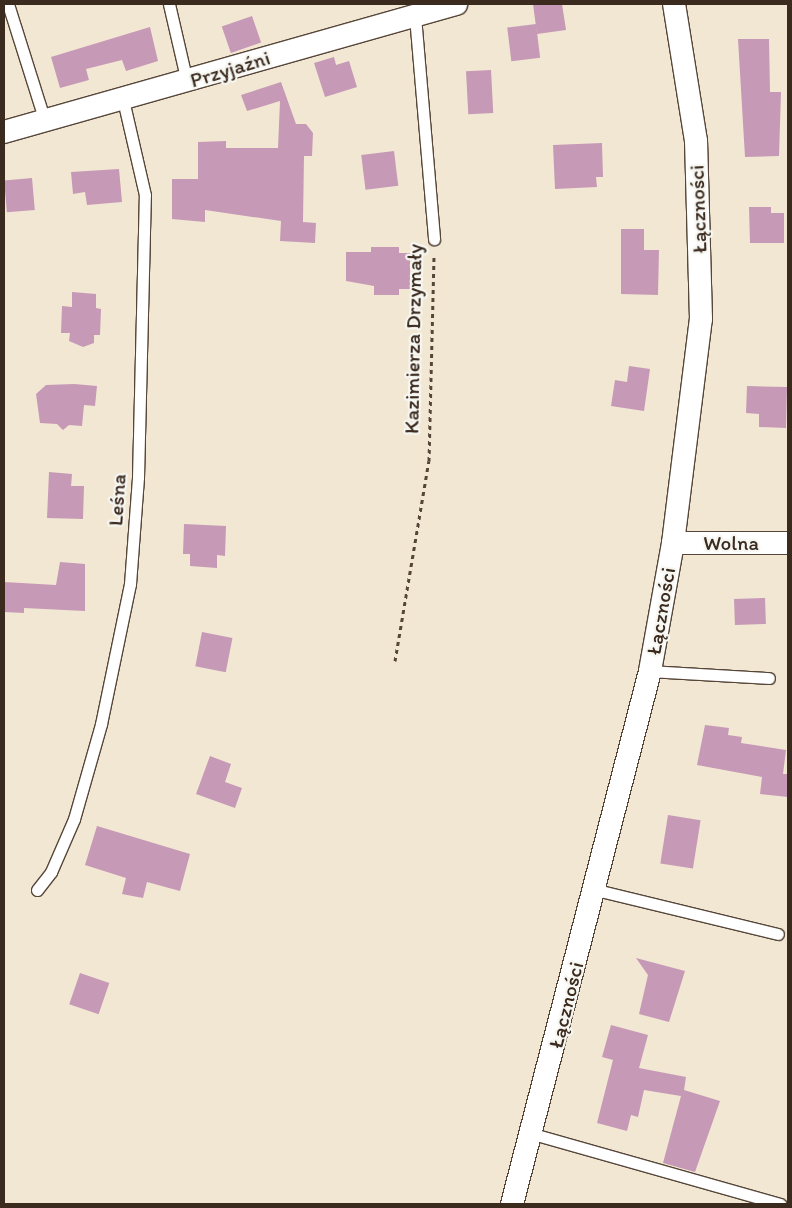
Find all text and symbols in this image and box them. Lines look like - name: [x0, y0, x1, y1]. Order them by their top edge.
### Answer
- street label: Przyjaźni: [187, 45, 273, 93]
- street label: Łączności: [684, 164, 712, 254]
- street label: Kazimierza Drzymały: [399, 243, 427, 435]
- street label: Leśna: [103, 473, 131, 527]
- street label: Wolna: [703, 530, 759, 556]
- street label: Łączności: [641, 565, 681, 657]
- street label: Łączności: [543, 959, 589, 1051]

